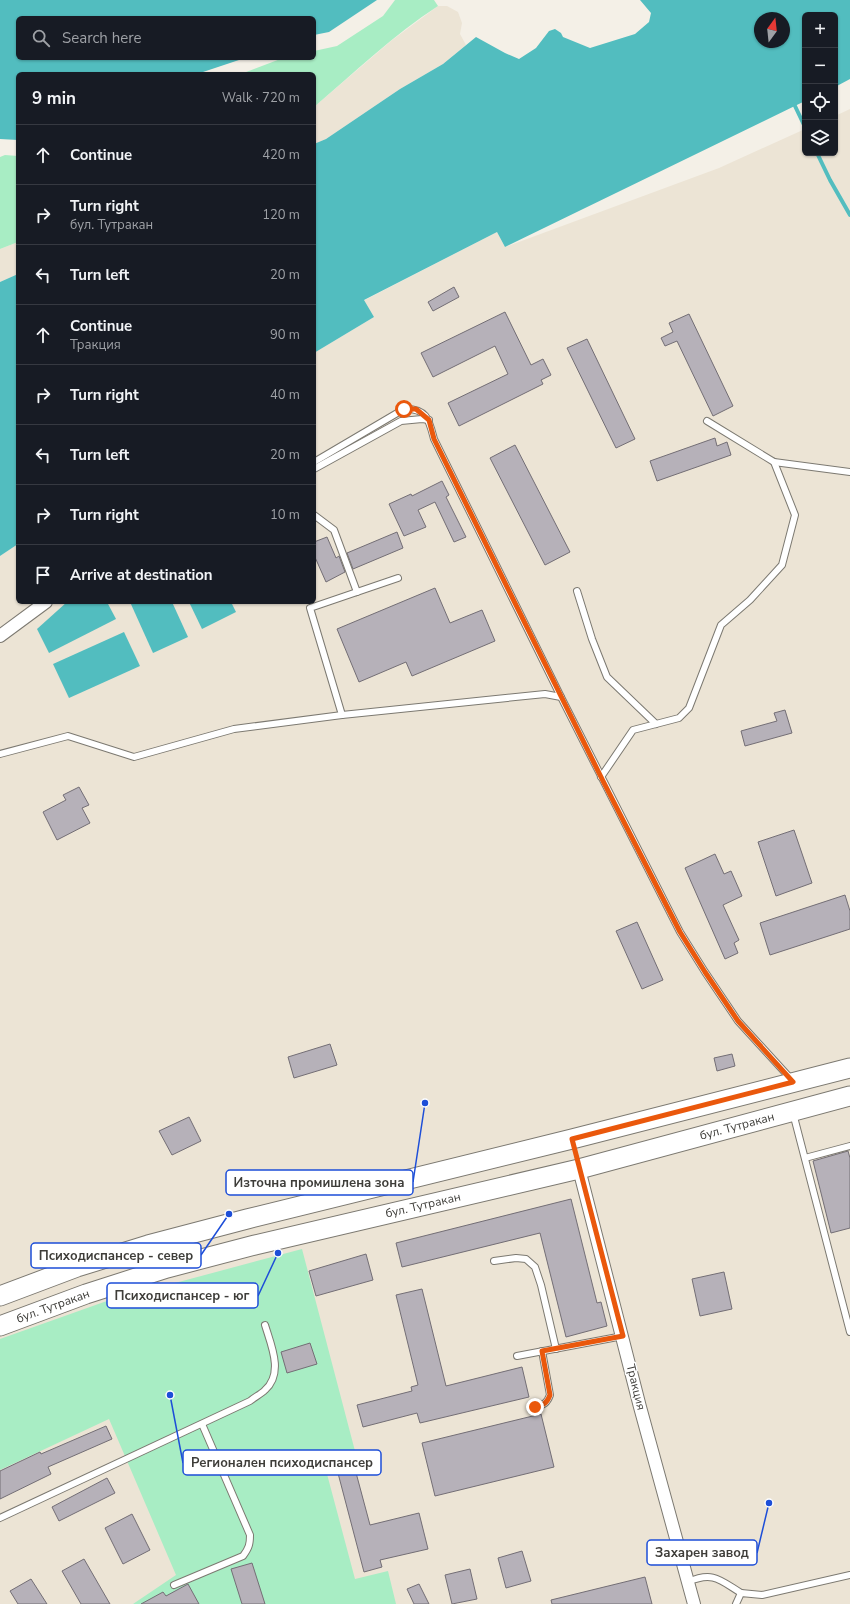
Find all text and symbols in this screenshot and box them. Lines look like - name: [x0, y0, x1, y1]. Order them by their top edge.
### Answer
- north arrow: [754, 12, 790, 48]
- map controls: [802, 12, 838, 156]
- button: +: [802, 12, 838, 48]
- search box: [16, 16, 316, 60]
- icon: search: [30, 27, 52, 49]
- text: Search here: [62, 28, 142, 48]
- button: −: [802, 48, 838, 84]
- button: locate: [802, 84, 838, 120]
- text: 9 min: [32, 87, 76, 110]
- text: Walk · 720 m: [222, 89, 300, 107]
- button: layers: [802, 120, 838, 156]
- icon: ahead: [32, 144, 54, 166]
- text: Continue: [70, 145, 132, 165]
- text: 420 m: [262, 146, 300, 164]
- text: Turn right: [70, 196, 139, 216]
- icon: right: [32, 204, 54, 226]
- text: 120 m: [262, 206, 300, 224]
- text: бул. Тутракан: [70, 216, 153, 234]
- icon: left: [32, 264, 54, 286]
- text: Turn left: [70, 265, 129, 285]
- text: 20 m: [270, 266, 300, 284]
- text: Continue: [70, 316, 132, 336]
- icon: ahead: [32, 324, 54, 346]
- text: 90 m: [270, 326, 300, 344]
- text: Тракция: [70, 336, 121, 354]
- icon: right: [32, 384, 54, 406]
- text: Turn right: [70, 385, 139, 405]
- text: 40 m: [270, 386, 300, 404]
- route start: [395, 400, 413, 418]
- icon: left: [32, 444, 54, 466]
- text: Turn left: [70, 445, 129, 465]
- text: 20 m: [270, 446, 300, 464]
- icon: right: [32, 504, 54, 526]
- text: Turn right: [70, 505, 139, 525]
- text: 10 m: [270, 506, 300, 524]
- icon: arrive: [32, 564, 54, 586]
- text: Arrive at destination: [70, 565, 213, 585]
- street label: бул. Тутракан: [698, 1108, 776, 1144]
- callout: Източна промишлена зона: [226, 1170, 413, 1195]
- text: Източна промишлена зона: [234, 1174, 404, 1192]
- street label: бул. Тутракан: [384, 1189, 462, 1221]
- callout: Психодиспансер - север: [31, 1243, 201, 1268]
- text: Психодиспансер - север: [39, 1247, 193, 1265]
- callout: Психодиспансер - юг: [107, 1283, 258, 1308]
- street label: бул. Тутракан: [14, 1285, 92, 1327]
- text: Психодиспансер - юг: [115, 1287, 250, 1305]
- street label: Тракция: [623, 1362, 649, 1412]
- route end: [526, 1398, 544, 1416]
- callout: Регионален психодиспансер: [183, 1450, 381, 1475]
- text: Регионален психодиспансер: [191, 1454, 373, 1472]
- callout: Захарен завод: [647, 1540, 757, 1565]
- text: Захарен завод: [655, 1544, 749, 1562]

